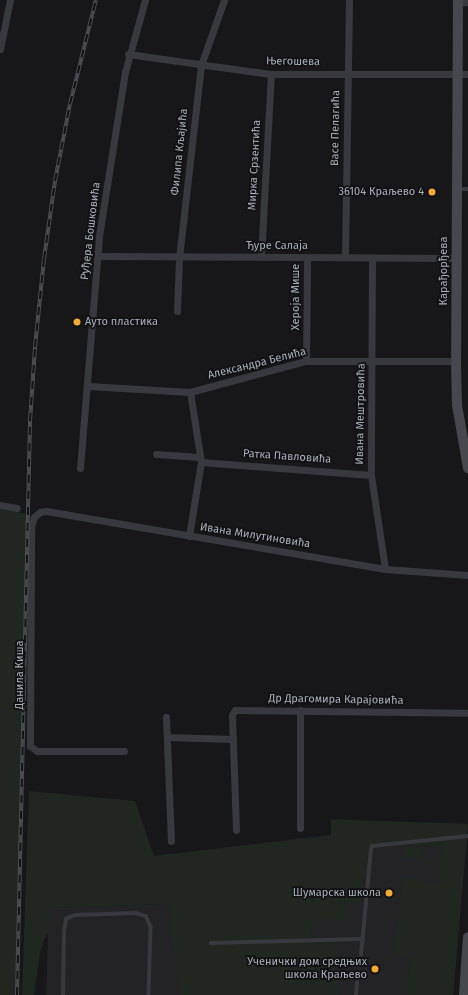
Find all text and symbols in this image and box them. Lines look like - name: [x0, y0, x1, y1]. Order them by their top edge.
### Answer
- street label: Његошева: [266, 55, 320, 69]
- street label: Васе Пелагића: [329, 90, 343, 166]
- street label: Филипа Кљајића: [169, 108, 191, 196]
- street label: Мирка Срзентића: [246, 119, 264, 211]
- street label: Руђера Бошковића: [78, 181, 104, 281]
- place label: 36104 Краљево 4: [339, 185, 424, 199]
- marker: 36104 Краљево 4: [427, 187, 437, 197]
- street label: Карађорђева: [437, 237, 451, 305]
- street label: Ђуре Салаја: [246, 239, 308, 253]
- street label: Хероја Мише: [289, 264, 303, 330]
- place label: Ауто пластика: [85, 315, 158, 329]
- marker: Ауто пластика: [72, 317, 82, 327]
- street label: Александра Белића: [206, 345, 308, 383]
- street label: Ивана Мештровића: [354, 363, 368, 465]
- street label: Ратка Павловића: [242, 447, 332, 467]
- street label: Ивана Милутиновића: [199, 521, 311, 551]
- street label: Данила Киша: [13, 641, 27, 709]
- street label: Др Драгомира Карајовића: [268, 692, 404, 708]
- place label: Шумарска школа: [293, 886, 381, 900]
- marker: Шумарска школа: [384, 888, 394, 898]
- place label: Ученички дом средњих школа Краљево: [247, 956, 367, 982]
- marker: Ученички дом средњих школа Краљево: [370, 964, 380, 974]

